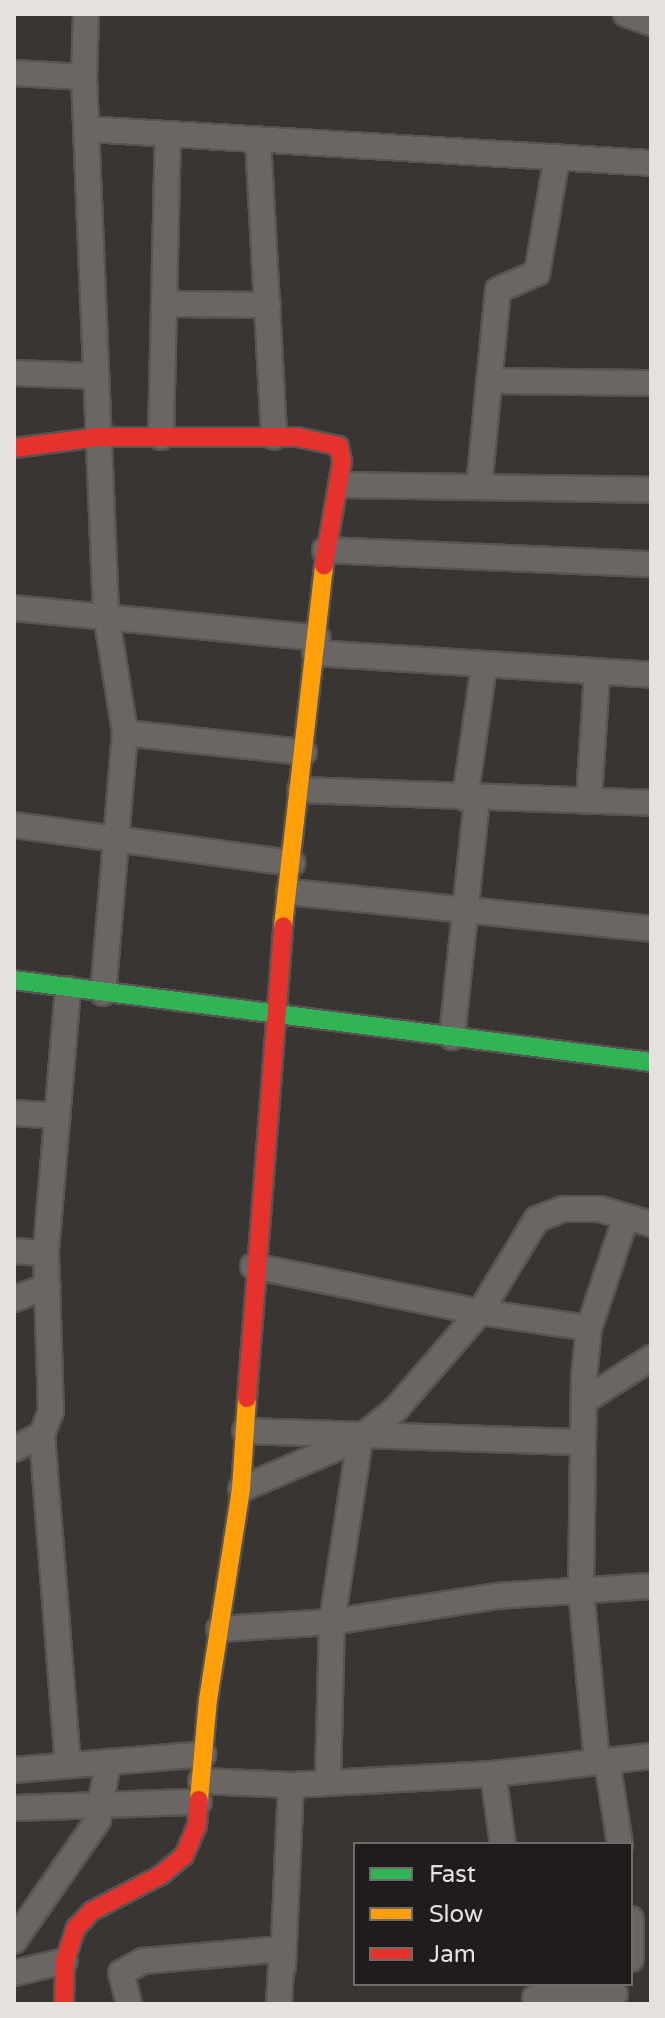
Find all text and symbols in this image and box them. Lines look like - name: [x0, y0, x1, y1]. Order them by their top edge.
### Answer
- legend: [353, 1842, 633, 1986]
- text: Fast: [429, 1860, 476, 1889]
- text: Slow: [429, 1900, 483, 1929]
- text: Jam: [429, 1940, 476, 1969]

